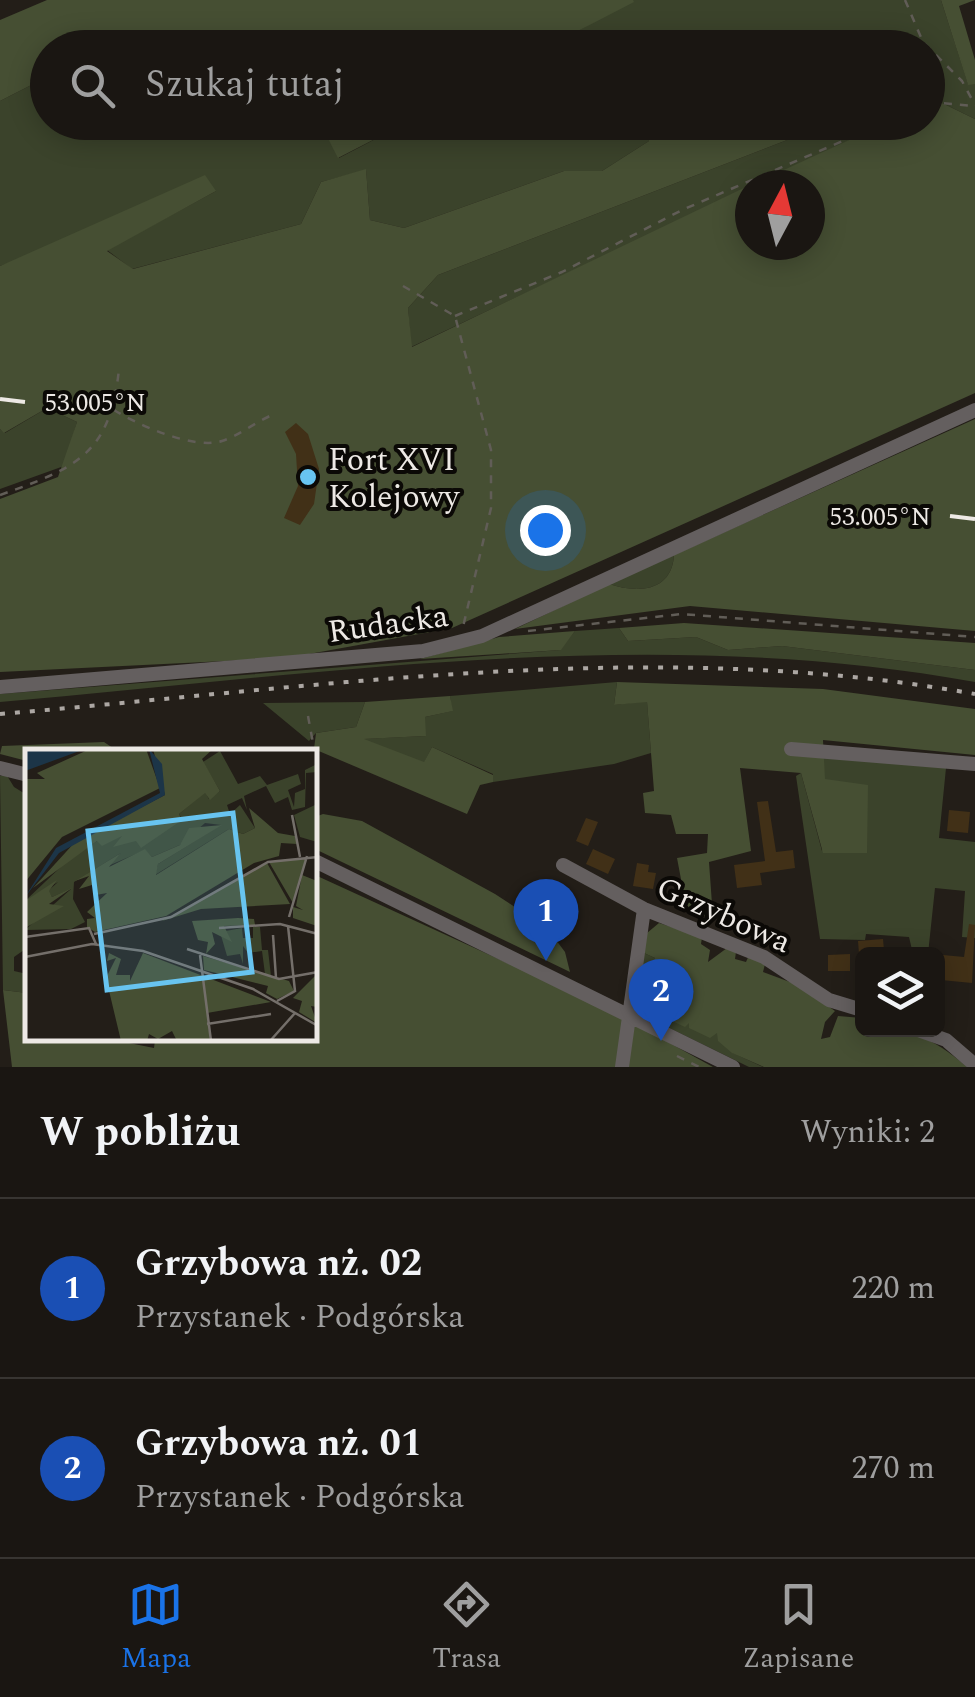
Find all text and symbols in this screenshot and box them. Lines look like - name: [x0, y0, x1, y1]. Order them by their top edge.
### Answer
- search box: [30, 30, 945, 140]
- text: Szukaj tutaj: [145, 56, 345, 114]
- icon: search: [65, 58, 120, 113]
- north arrow: [735, 170, 825, 260]
- text: 53.005°N: [44, 385, 146, 423]
- place label: Fort XVI Kolejowy: [328, 436, 461, 522]
- marker: Fort XVI Kolejowy: [297, 466, 319, 488]
- text: 53.005°N: [829, 499, 931, 537]
- your location: [520, 505, 571, 556]
- street label: Rudacka: [325, 592, 452, 657]
- inset map: [25, 749, 318, 1042]
- street label: Grzybowa: [648, 864, 799, 967]
- pin: 1: [514, 878, 578, 961]
- map controls: [855, 947, 945, 1037]
- button: layers: [855, 947, 945, 1037]
- pin: 2: [628, 958, 694, 1041]
- text: W pobliżu: [40, 1101, 240, 1164]
- text: Wyniki: 2: [801, 1108, 935, 1157]
- text: Grzybowa nż. 02: [135, 1235, 422, 1293]
- text: 1: [64, 1264, 81, 1313]
- text: 220 m: [851, 1264, 935, 1313]
- text: Przystanek · Podgórska: [135, 1293, 464, 1342]
- text: Grzybowa nż. 01: [135, 1415, 422, 1473]
- text: 2: [64, 1444, 81, 1493]
- text: 270 m: [851, 1444, 935, 1493]
- text: Przystanek · Podgórska: [135, 1473, 464, 1522]
- tab: Mapa: [121, 1577, 191, 1680]
- tab: Trasa: [432, 1577, 501, 1680]
- tab: Zapisane: [742, 1577, 854, 1680]

